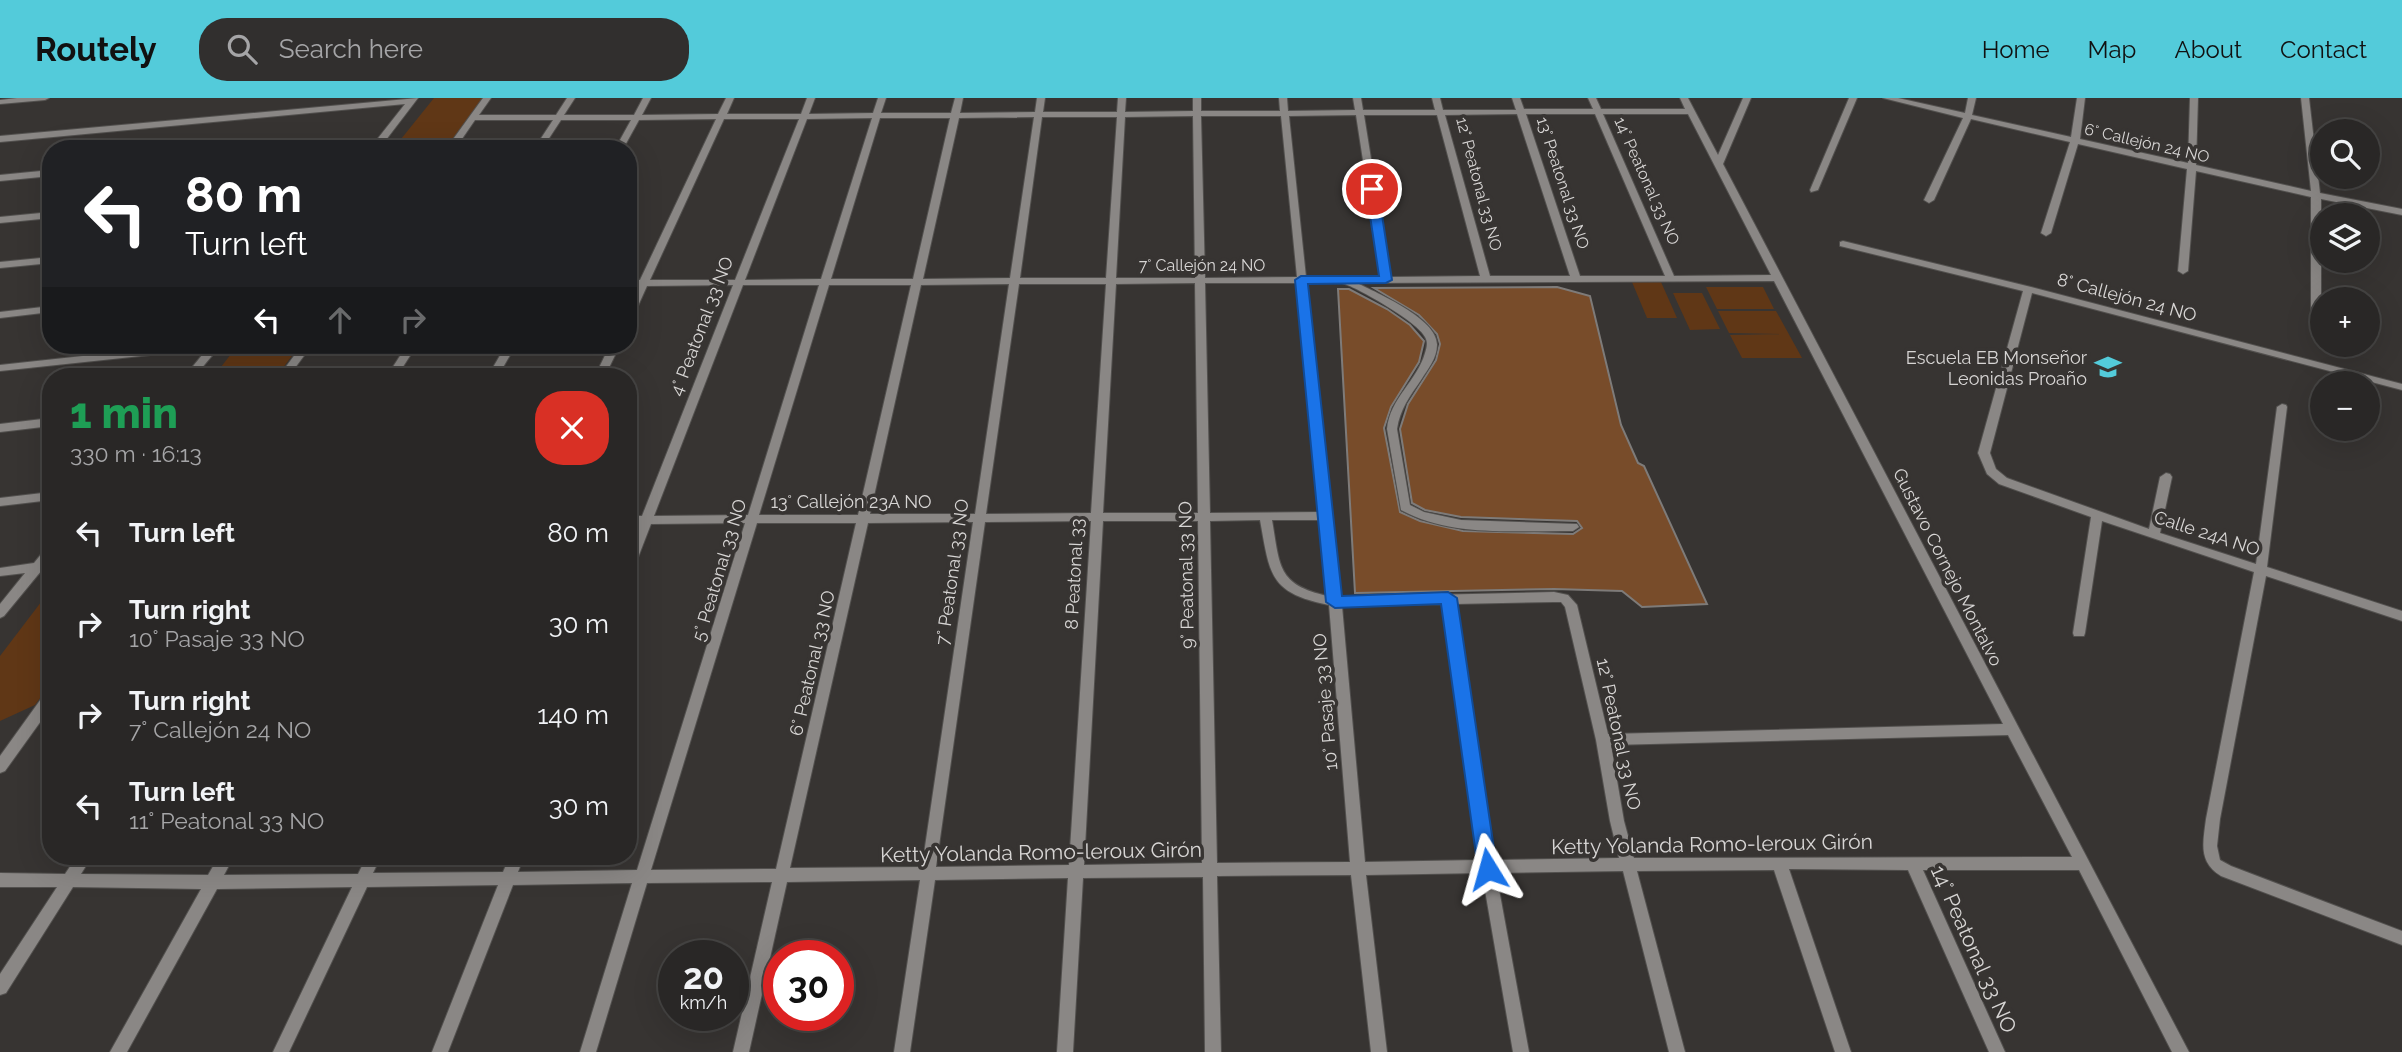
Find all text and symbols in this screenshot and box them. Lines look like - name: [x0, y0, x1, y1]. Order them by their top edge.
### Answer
- search box: [199, 18, 689, 81]
- text: Routely: [35, 30, 157, 69]
- icon: search: [223, 30, 261, 68]
- text: Search here: [279, 34, 423, 64]
- text: Home: [1982, 35, 2050, 64]
- text: Map: [2088, 35, 2136, 64]
- text: About: [2174, 35, 2242, 64]
- text: Contact: [2280, 35, 2367, 64]
- street label: 14° Peatonal 33 NO: [1610, 114, 1684, 248]
- street label: 12° Peatonal 33 NO: [1452, 115, 1506, 253]
- street label: 13° Peatonal 33 NO: [1533, 115, 1593, 251]
- street label: 6° Callejón 24 NO: [2083, 119, 2211, 167]
- map controls: [2310, 119, 2380, 441]
- button: search: [2310, 119, 2380, 189]
- pin: [1342, 159, 1402, 219]
- text: 80 m: [185, 166, 302, 223]
- icon: left: [70, 168, 161, 259]
- icon: arrive: [1353, 170, 1391, 208]
- button: layers: [2310, 203, 2380, 273]
- text: Turn left: [185, 225, 307, 262]
- street label: 4° Peatonal 33 NO: [665, 253, 737, 399]
- street label: 7° Callejón 24 NO: [1139, 256, 1265, 275]
- street label: 8° Callejón 24 NO: [2055, 268, 2199, 326]
- button: +: [2310, 287, 2380, 357]
- icon: left: [248, 301, 286, 339]
- icon: ahead: [321, 301, 359, 339]
- icon: right: [394, 301, 432, 339]
- place label: Escuela EB Monseñor Leonidas Proaño: [1906, 347, 2088, 389]
- school or university icon: Escuela EB Monseñor Leonidas Proaño: [2093, 352, 2123, 382]
- button: −: [2310, 371, 2380, 441]
- text: 1 min: [70, 389, 178, 438]
- button: close: [535, 391, 609, 465]
- text: 330 m · 16:13: [70, 440, 202, 467]
- street label: Gustavo Cornejo Montalvo: [1889, 465, 2007, 670]
- street label: 13° Callejón 23A NO: [770, 491, 932, 512]
- street label: 5° Peatonal 33 NO: [687, 496, 751, 644]
- street label: 7° Peatonal 33 NO: [931, 498, 973, 646]
- street label: 9° Peatonal 33 NO: [1174, 501, 1198, 649]
- street label: Calle 24A NO: [2151, 506, 2263, 560]
- icon: left: [70, 514, 108, 552]
- text: Turn left: [129, 518, 235, 548]
- text: 80 m: [547, 518, 609, 548]
- street label: 8 Peatonal 33: [1061, 518, 1087, 630]
- street label: 6° Peatonal 33 NO: [785, 588, 839, 738]
- text: Turn right: [129, 595, 250, 625]
- icon: right: [70, 605, 108, 643]
- text: 30 m: [549, 609, 609, 639]
- text: 10° Pasaje 33 NO: [129, 625, 305, 652]
- street label: 10° Pasaje 33 NO: [1309, 633, 1341, 771]
- street label: 12° Peatonal 33 NO: [1593, 656, 1645, 812]
- text: Turn right: [129, 686, 250, 716]
- icon: right: [70, 696, 108, 734]
- text: 140 m: [537, 700, 609, 730]
- text: 7° Callejón 24 NO: [129, 716, 311, 743]
- text: Turn left: [129, 777, 235, 807]
- icon: left: [70, 787, 108, 825]
- text: 30 m: [549, 791, 609, 821]
- text: 11° Peatonal 33 NO: [129, 807, 324, 834]
- street label: Ketty Yolanda Romo-leroux Girón: [1551, 829, 1873, 859]
- position arrow: [1451, 832, 1525, 906]
- street label: Ketty Yolanda Romo-leroux Girón: [880, 837, 1202, 867]
- street label: 14° Peatonal 33 NO: [1926, 861, 2022, 1037]
- speed limit sign: 30: [763, 940, 854, 1031]
- text: 20: [683, 956, 724, 997]
- text: km/h: [680, 992, 727, 1013]

